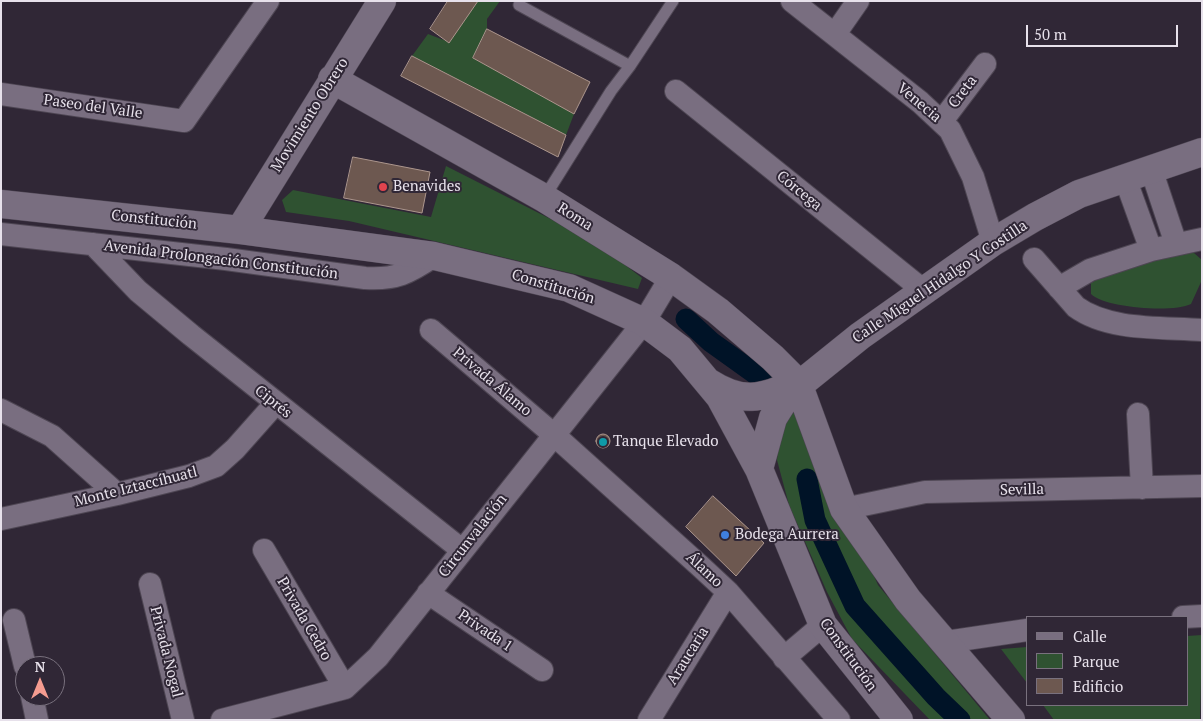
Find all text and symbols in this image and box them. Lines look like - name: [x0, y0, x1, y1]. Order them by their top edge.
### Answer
- scale bar: [1028, 15, 1180, 47]
- text: 50 m: [1034, 24, 1067, 44]
- street label: Movimiento Obrero: [268, 55, 352, 175]
- street label: Creta: [945, 72, 981, 112]
- street label: Venecia: [893, 79, 945, 127]
- street label: Paseo del Valle: [42, 91, 144, 123]
- street label: Córcega: [773, 167, 825, 215]
- place label: Benavides: [393, 178, 461, 196]
- marker: Benavides: [377, 181, 389, 193]
- street label: Roma: [554, 199, 596, 235]
- street label: Constitución: [110, 207, 198, 233]
- street label: Calle Miguel Hidalgo Y Costilla: [849, 217, 1031, 347]
- street label: Avenida Prolongación Constitución: [103, 237, 339, 283]
- street label: Constitución: [509, 266, 597, 308]
- street label: Privada Álamo: [449, 344, 535, 420]
- street label: Ciprés: [251, 382, 295, 422]
- place label: Tanque Elevado: [613, 433, 719, 451]
- marker: Tanque Elevado: [597, 436, 609, 448]
- street label: Monte Iztaccíhuatl: [73, 463, 199, 511]
- street label: Sevilla: [1000, 481, 1044, 499]
- street label: Circunvalación: [435, 491, 511, 581]
- place label: Bodega Aurrera: [735, 526, 839, 544]
- marker: Bodega Aurrera: [719, 529, 731, 541]
- street label: Álamo: [682, 549, 726, 591]
- street label: Privada Cedro: [273, 574, 335, 664]
- street label: Privada Nogal: [146, 605, 186, 699]
- street label: Privada 1: [454, 606, 516, 656]
- street label: Constitución: [815, 615, 881, 695]
- legend: [1026, 616, 1188, 706]
- street label: Araucaria: [663, 624, 713, 688]
- text: Calle: [1073, 626, 1107, 646]
- text: Parque: [1073, 651, 1120, 671]
- north arrow: [15, 656, 65, 706]
- text: N: [35, 657, 45, 676]
- text: Edificio: [1073, 676, 1123, 696]

